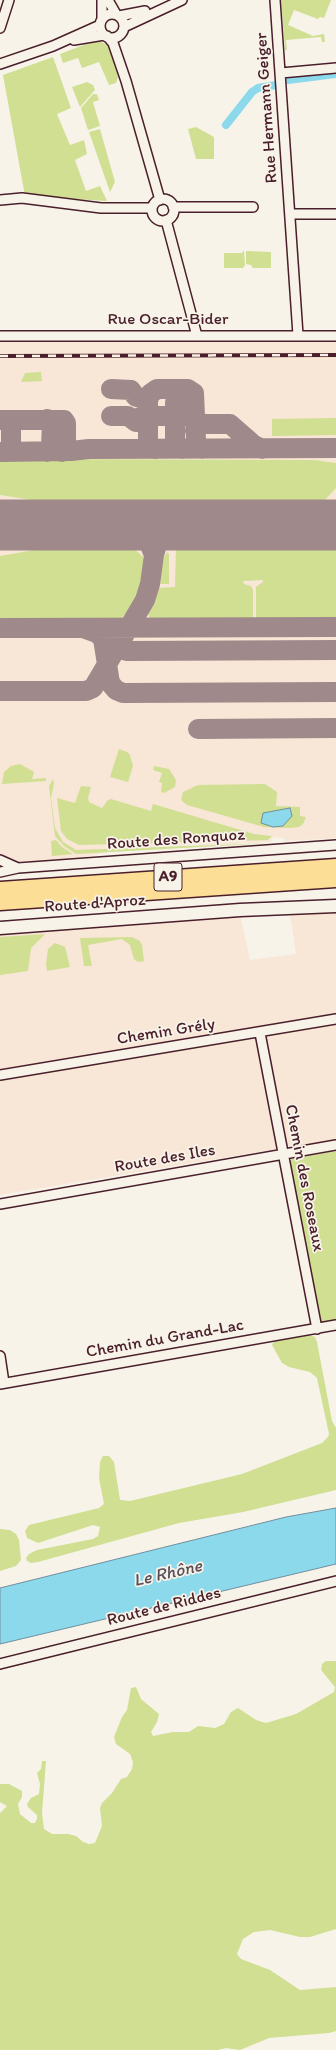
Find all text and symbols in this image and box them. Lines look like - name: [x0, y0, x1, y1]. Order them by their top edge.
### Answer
- street label: Rue Hermann Geiger: [252, 32, 282, 184]
- street label: Rue Oscar-Bider: [108, 310, 228, 330]
- street label: Route des Ronquoz: [106, 825, 246, 855]
- road number: A9: [154, 863, 182, 891]
- street label: Route d'Aproz: [44, 890, 146, 918]
- street label: Chemin Grély: [115, 1014, 217, 1050]
- street label: Chemin des Roseaux: [280, 1103, 328, 1253]
- street label: Route des Iles: [113, 1140, 217, 1178]
- street label: Chemin du Grand-Lac: [85, 1315, 245, 1363]
- water label: Le Rhône: [132, 1556, 204, 1592]
- street label: Route de Riddes: [105, 1583, 223, 1631]

